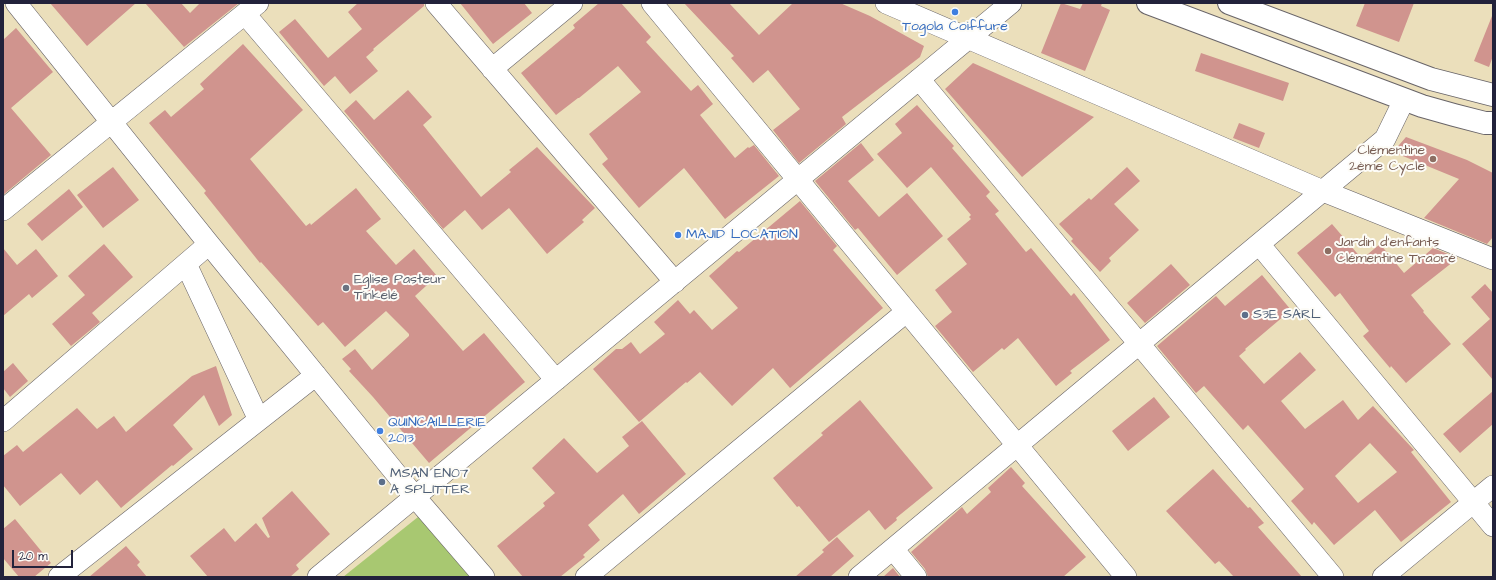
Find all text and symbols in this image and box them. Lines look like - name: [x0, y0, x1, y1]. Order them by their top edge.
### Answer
- marker: Togola Coiffure: [950, 7, 960, 17]
- place label: Togola Coiffure: [902, 19, 1008, 35]
- place label: Clémentine 2ème Cycle: [1349, 143, 1425, 176]
- marker: Clémentine 2ème Cycle: [1428, 154, 1438, 164]
- place label: MAJID LOCATION: [686, 227, 798, 243]
- marker: MAJID LOCATION: [673, 230, 683, 240]
- place label: Jardin d'enfants Clémentine Traoré: [1336, 235, 1456, 268]
- marker: Jardin d'enfants Clémentine Traoré: [1323, 246, 1333, 256]
- place label: Eglise Pasteur Tinkelé: [354, 272, 445, 304]
- marker: Eglise Pasteur Tinkelé: [341, 283, 351, 293]
- place label: S3E SARL: [1253, 307, 1321, 323]
- marker: S3E SARL: [1240, 310, 1250, 320]
- place label: QUINCAILLERIE 2013: [388, 415, 486, 448]
- marker: QUINCAILLERIE 2013: [375, 426, 385, 436]
- place label: MSAN EN07 A SPLITTER: [390, 466, 470, 498]
- marker: MSAN EN07 A SPLITTER: [377, 477, 387, 487]
- scale bar: [14, 542, 75, 568]
- text: 20 m: [19, 548, 48, 565]

